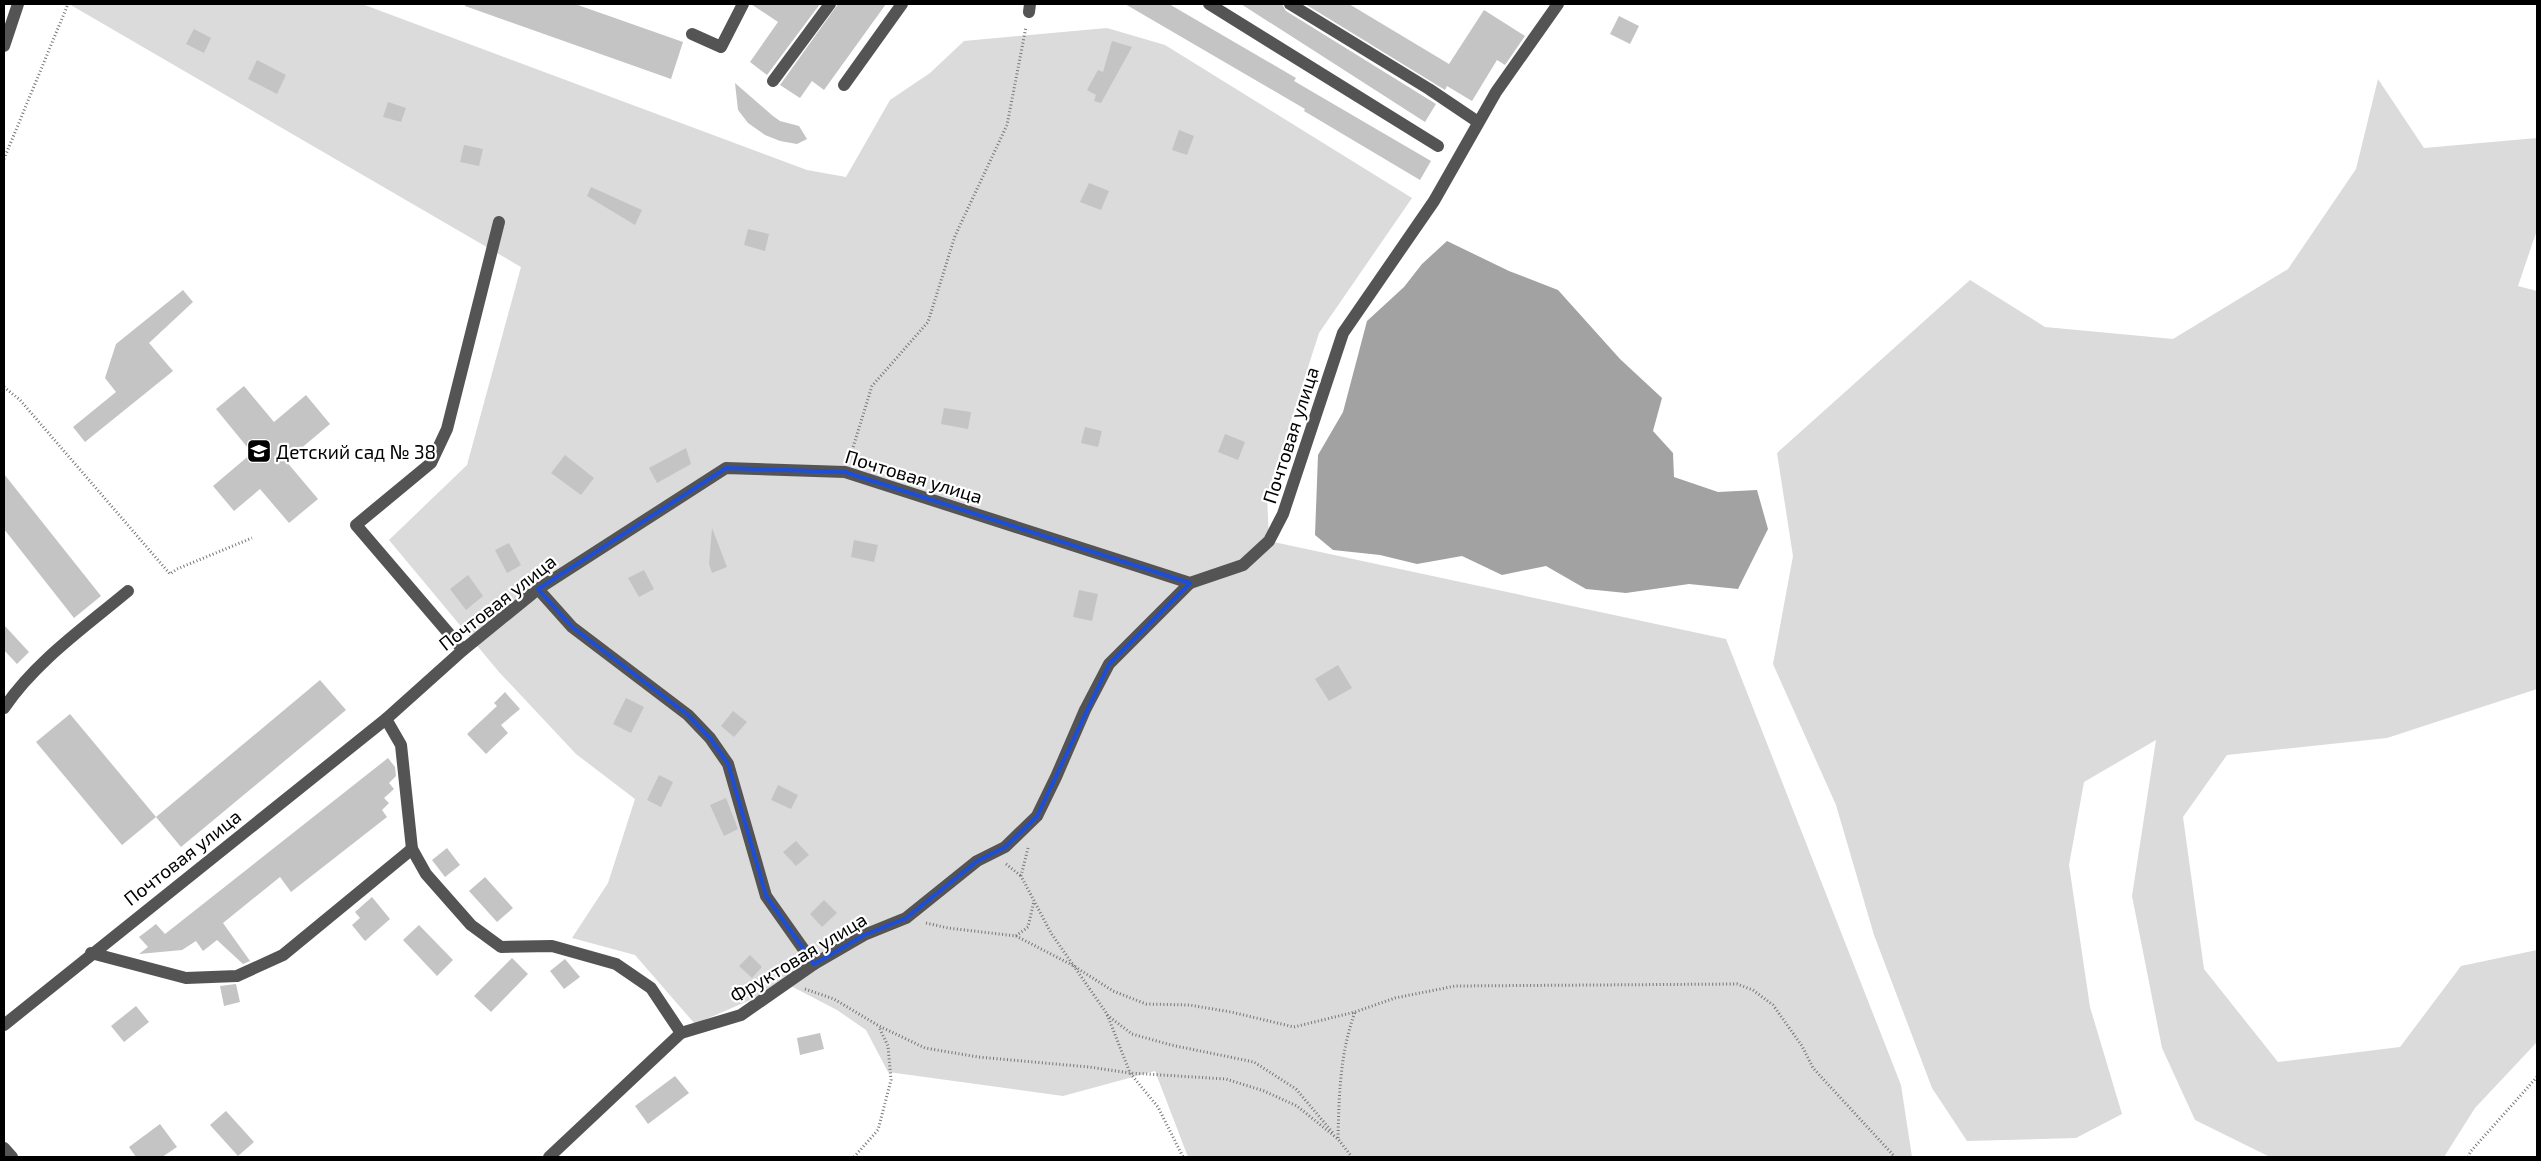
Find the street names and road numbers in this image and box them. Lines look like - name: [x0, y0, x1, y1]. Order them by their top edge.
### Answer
- street label: Почтовая улица: [1257, 364, 1324, 507]
- street label: Почтовая улица: [842, 444, 985, 509]
- street label: Почтовая улица: [434, 549, 561, 656]
- street label: Почтовая улица: [119, 804, 246, 911]
- street label: Фруктовая улица: [725, 907, 871, 1008]

